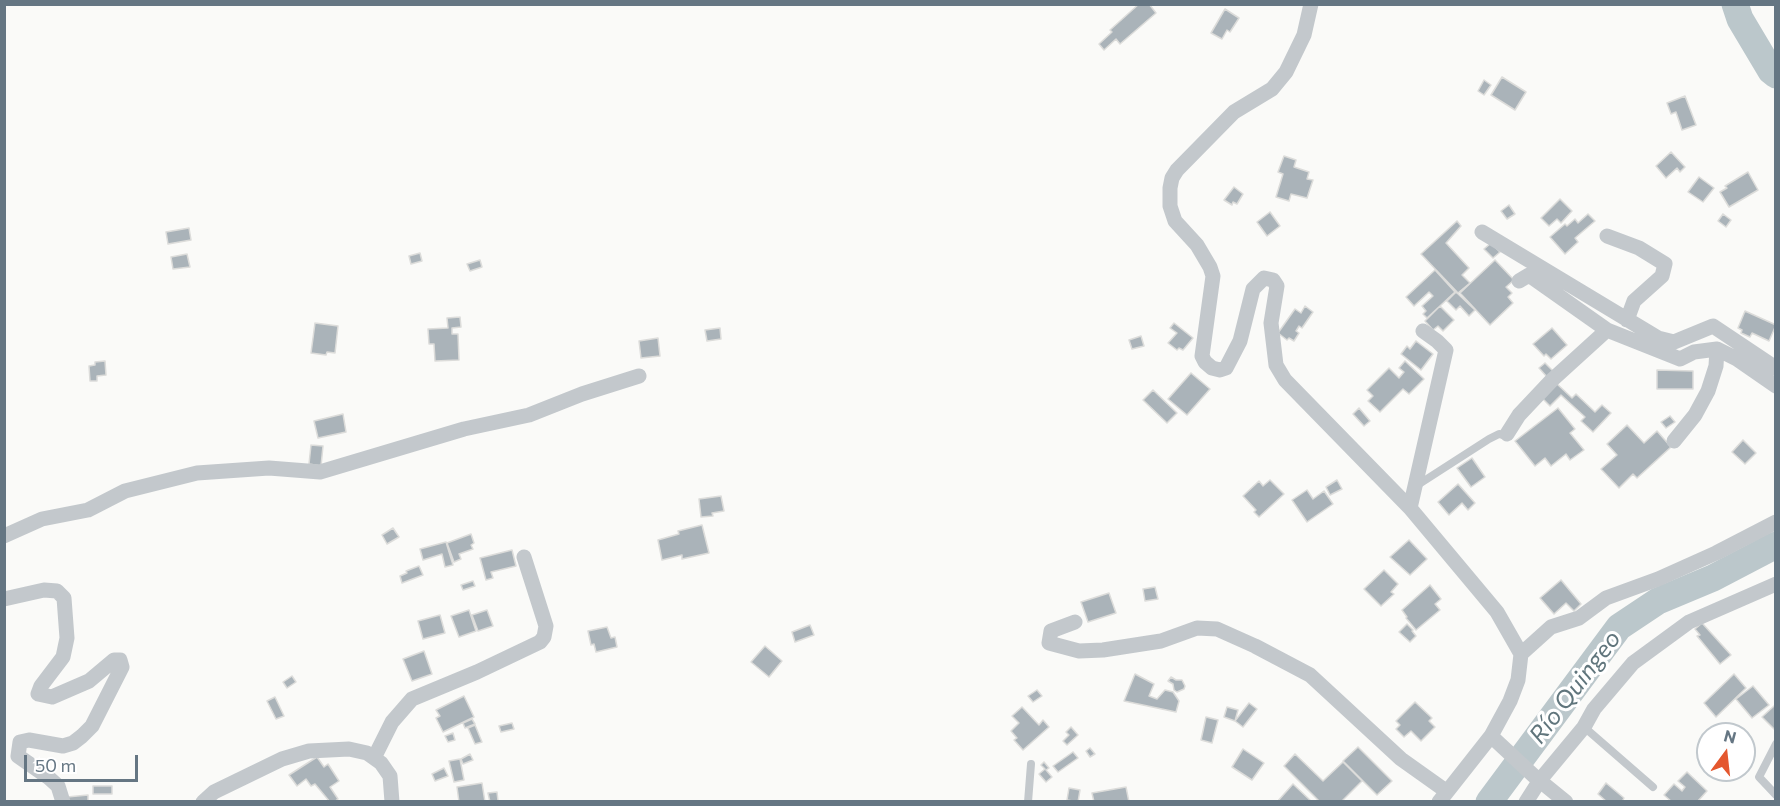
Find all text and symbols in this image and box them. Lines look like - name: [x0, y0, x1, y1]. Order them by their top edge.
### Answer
- water label: Río Quingeo: [1523, 625, 1627, 749]
- north arrow: [1696, 722, 1756, 782]
- text: N: [1722, 725, 1739, 747]
- scale bar: [27, 743, 141, 781]
- text: 50 m: [35, 754, 76, 776]

